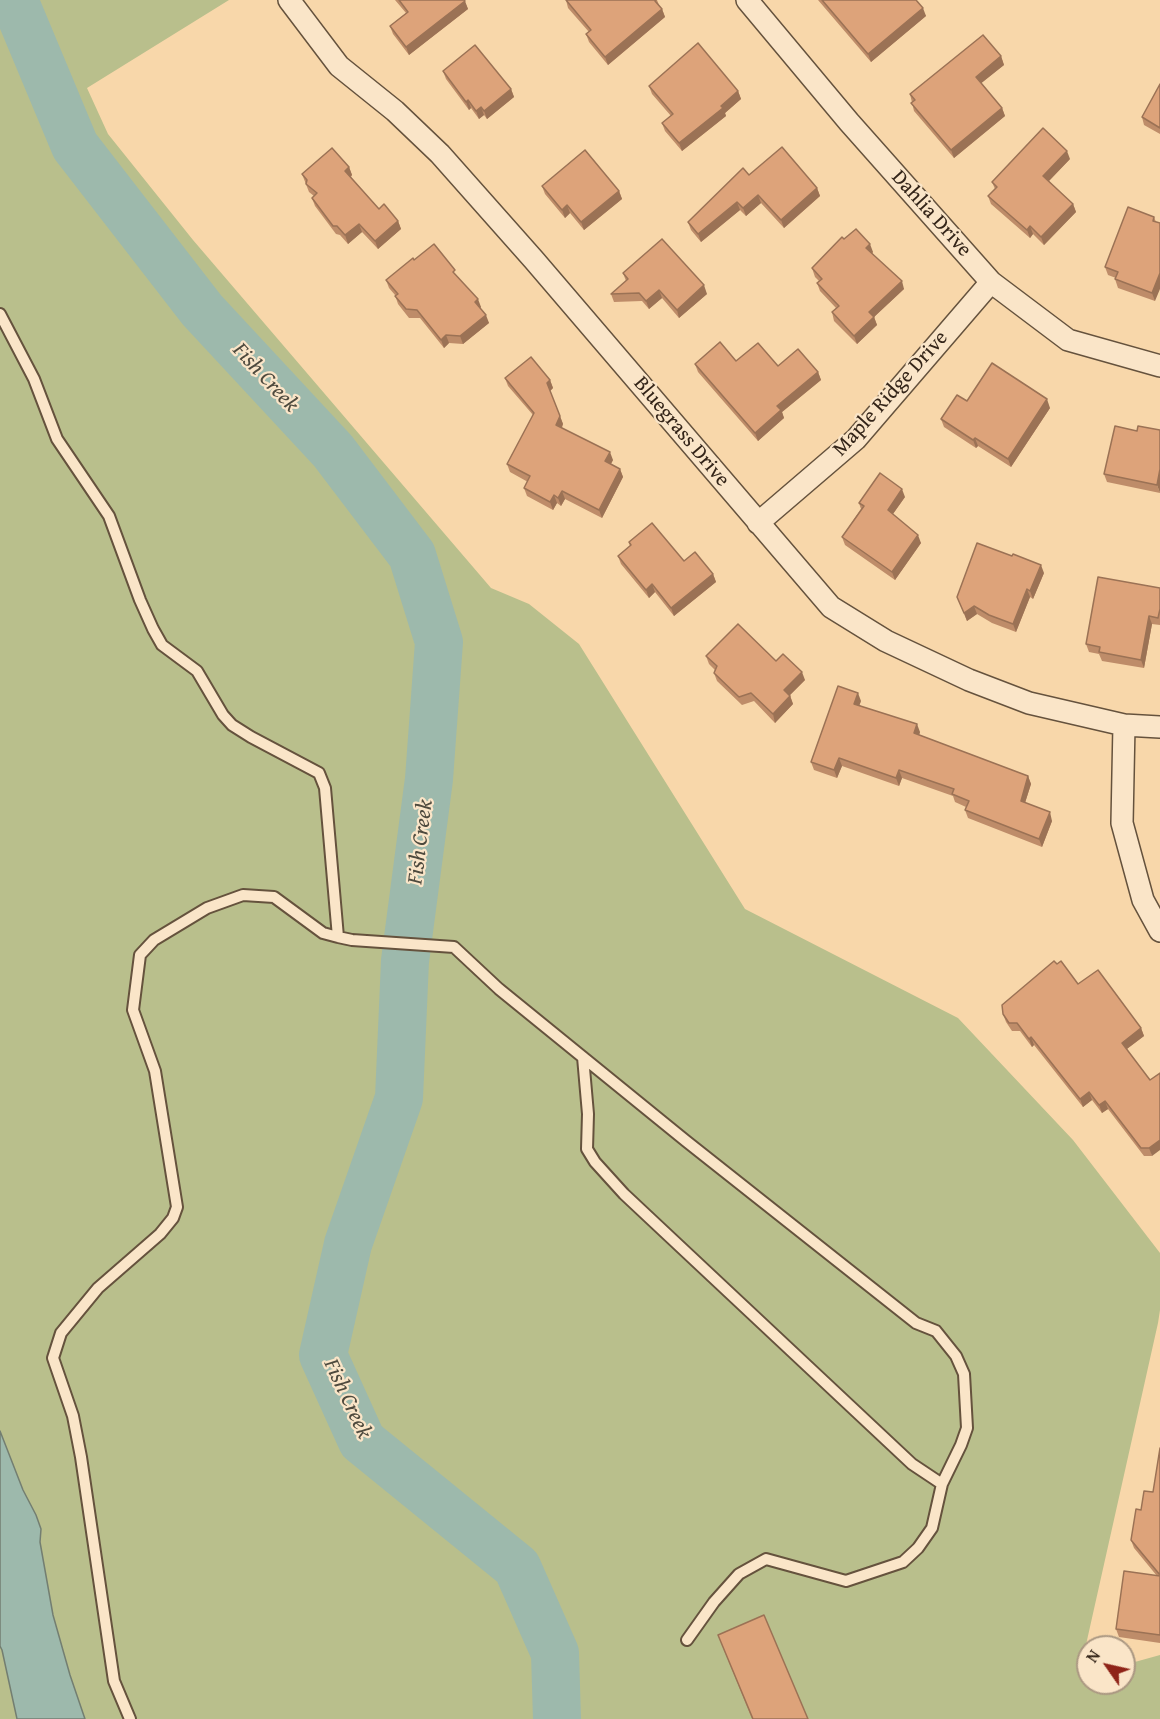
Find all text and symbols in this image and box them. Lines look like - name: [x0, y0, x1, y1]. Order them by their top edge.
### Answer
- street label: Dahlia Drive: [886, 165, 976, 263]
- street label: Maple Ridge Drive: [828, 326, 954, 462]
- water label: Fish Creek: [226, 338, 304, 418]
- street label: Bluegrass Drive: [628, 372, 734, 492]
- water label: Fish Creek: [403, 798, 439, 886]
- water label: Fish Creek: [317, 1355, 377, 1443]
- north arrow: [1076, 1635, 1136, 1695]
- text: N: [1080, 1645, 1106, 1667]

